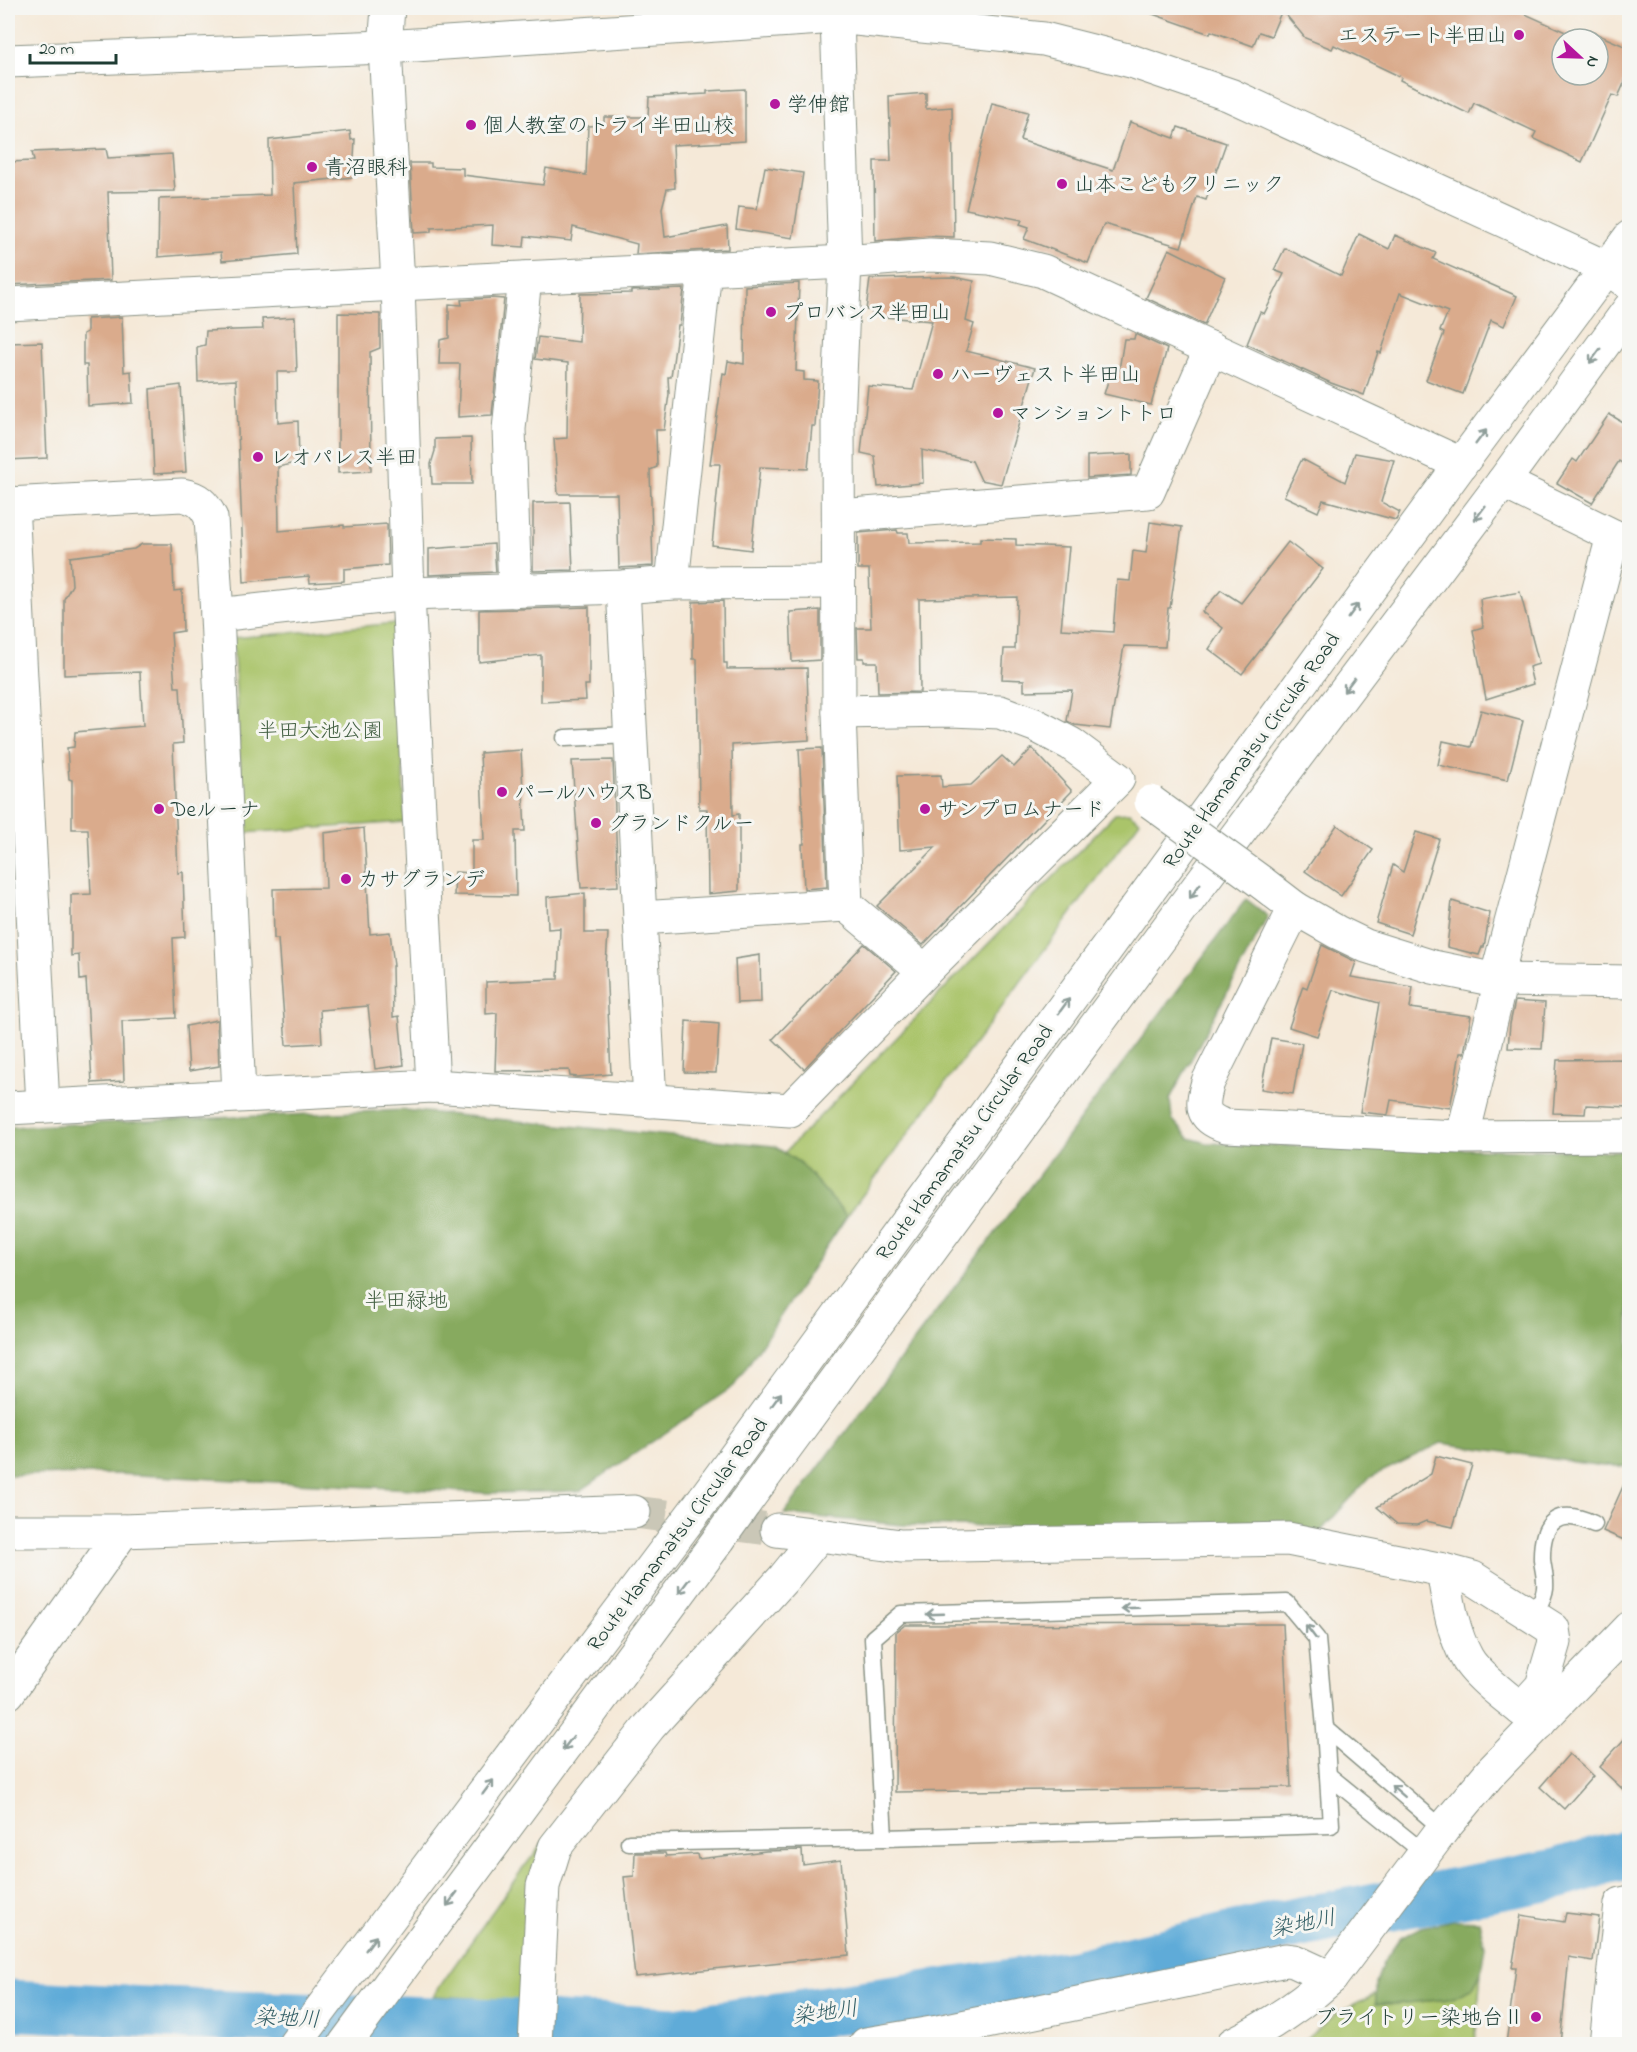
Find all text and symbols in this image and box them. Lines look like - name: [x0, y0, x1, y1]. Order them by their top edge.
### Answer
- place label: エステート半田山: [1338, 22, 1507, 52]
- scale bar: [30, 27, 116, 65]
- north arrow: [1550, 27, 1610, 87]
- marker: エステート半田山: [1512, 28, 1526, 42]
- text: 20 m: [39, 37, 74, 63]
- text: N: [1579, 52, 1605, 72]
- place label: 学伸館: [787, 91, 850, 121]
- marker: 学伸館: [768, 97, 782, 111]
- place label: 個人教室のトライ半田山校: [483, 112, 734, 142]
- marker: 個人教室のトライ半田山校: [464, 118, 478, 132]
- place label: 青沼眼科: [324, 154, 408, 184]
- marker: 青沼眼科: [305, 160, 319, 174]
- place label: 山本こどもクリニック: [1074, 171, 1284, 201]
- marker: 山本こどもクリニック: [1055, 177, 1069, 191]
- place label: プロバンス半田山: [783, 299, 951, 329]
- marker: プロバンス半田山: [764, 305, 778, 319]
- one-way arrow: [1589, 347, 1601, 363]
- place label: ハーヴェスト半田山: [950, 361, 1141, 391]
- marker: ハーヴェスト半田山: [931, 367, 945, 381]
- place label: マンショントトロ: [1010, 400, 1177, 430]
- marker: マンショントトロ: [991, 406, 1005, 420]
- one-way arrow: [1475, 429, 1487, 445]
- place label: レオパレス半田: [270, 444, 417, 474]
- marker: レオパレス半田: [251, 450, 265, 464]
- one-way arrow: [1473, 504, 1486, 520]
- one-way arrow: [1347, 603, 1359, 619]
- street label: Route Hamamatsu Circular Road: [1157, 627, 1349, 875]
- one-way arrow: [1343, 677, 1356, 693]
- park label: 半田大池公園: [257, 717, 383, 747]
- place label: パールハウスB: [514, 779, 652, 809]
- marker: パールハウスB: [495, 785, 509, 799]
- place label: Deルーナ: [170, 796, 260, 826]
- place label: サンプロムナード: [937, 796, 1105, 826]
- marker: Deルーナ: [152, 802, 166, 816]
- marker: サンプロムナード: [918, 802, 932, 816]
- place label: グランドクルー: [608, 810, 755, 840]
- marker: グランドクルー: [589, 816, 603, 830]
- place label: カサグランデ: [358, 866, 485, 896]
- marker: カサグランデ: [339, 872, 353, 886]
- one-way arrow: [1188, 883, 1201, 899]
- one-way arrow: [1058, 998, 1071, 1014]
- street label: Route Hamamatsu Circular Road: [870, 1019, 1062, 1267]
- park label: 半田緑地: [364, 1287, 448, 1317]
- one-way arrow: [770, 1393, 782, 1409]
- street label: Route Hamamatsu Circular Road: [581, 1412, 777, 1658]
- one-way arrow: [678, 1578, 691, 1594]
- one-way arrow: [1120, 1602, 1140, 1614]
- one-way arrow: [925, 1608, 945, 1619]
- one-way arrow: [1305, 1624, 1318, 1640]
- one-way arrow: [562, 1734, 574, 1750]
- one-way arrow: [482, 1779, 494, 1795]
- one-way arrow: [1391, 1784, 1406, 1798]
- one-way arrow: [446, 1891, 458, 1907]
- water label: 染地川: [1268, 1903, 1339, 1947]
- one-way arrow: [365, 1935, 377, 1951]
- water label: 染地川: [791, 1994, 860, 2034]
- water label: 染地川: [253, 2003, 320, 2037]
- place label: ブライトリー染地台Ⅱ: [1315, 2004, 1524, 2034]
- marker: ブライトリー染地台Ⅱ: [1529, 2010, 1543, 2024]

